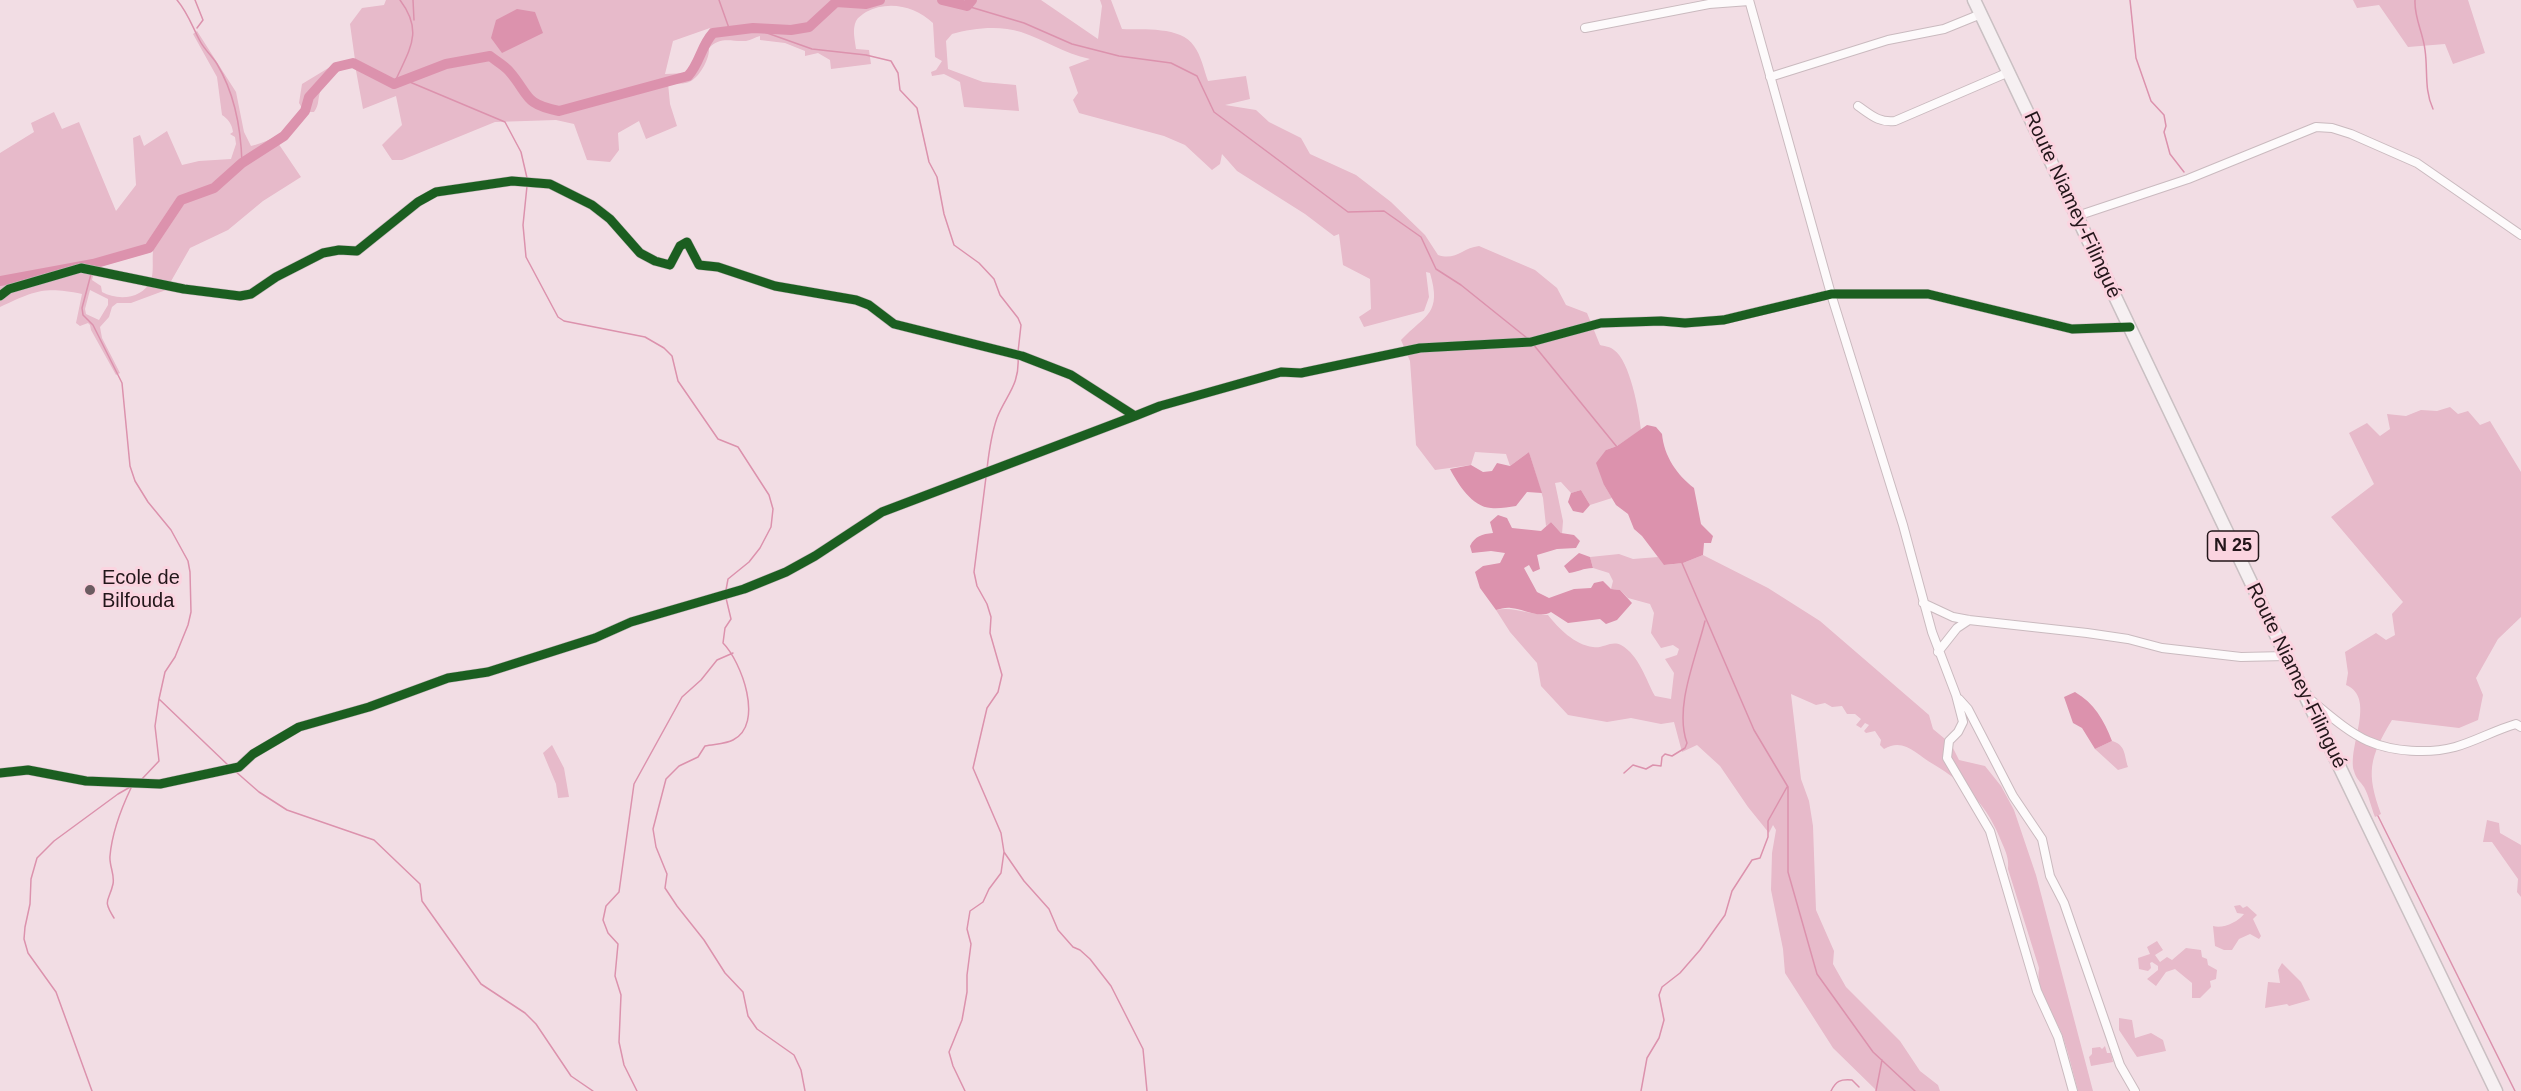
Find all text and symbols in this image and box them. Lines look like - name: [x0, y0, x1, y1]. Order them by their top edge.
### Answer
- street label: Route Niamey-Filingué: [2018, 108, 2126, 302]
- road number: N 25: [2208, 531, 2258, 561]
- place label: Ecole de Bilfouda: [102, 566, 180, 613]
- street label: Route Niamey-Filingué: [2241, 579, 2351, 773]
- marker: Ecole de Bilfouda: [83, 583, 97, 597]

